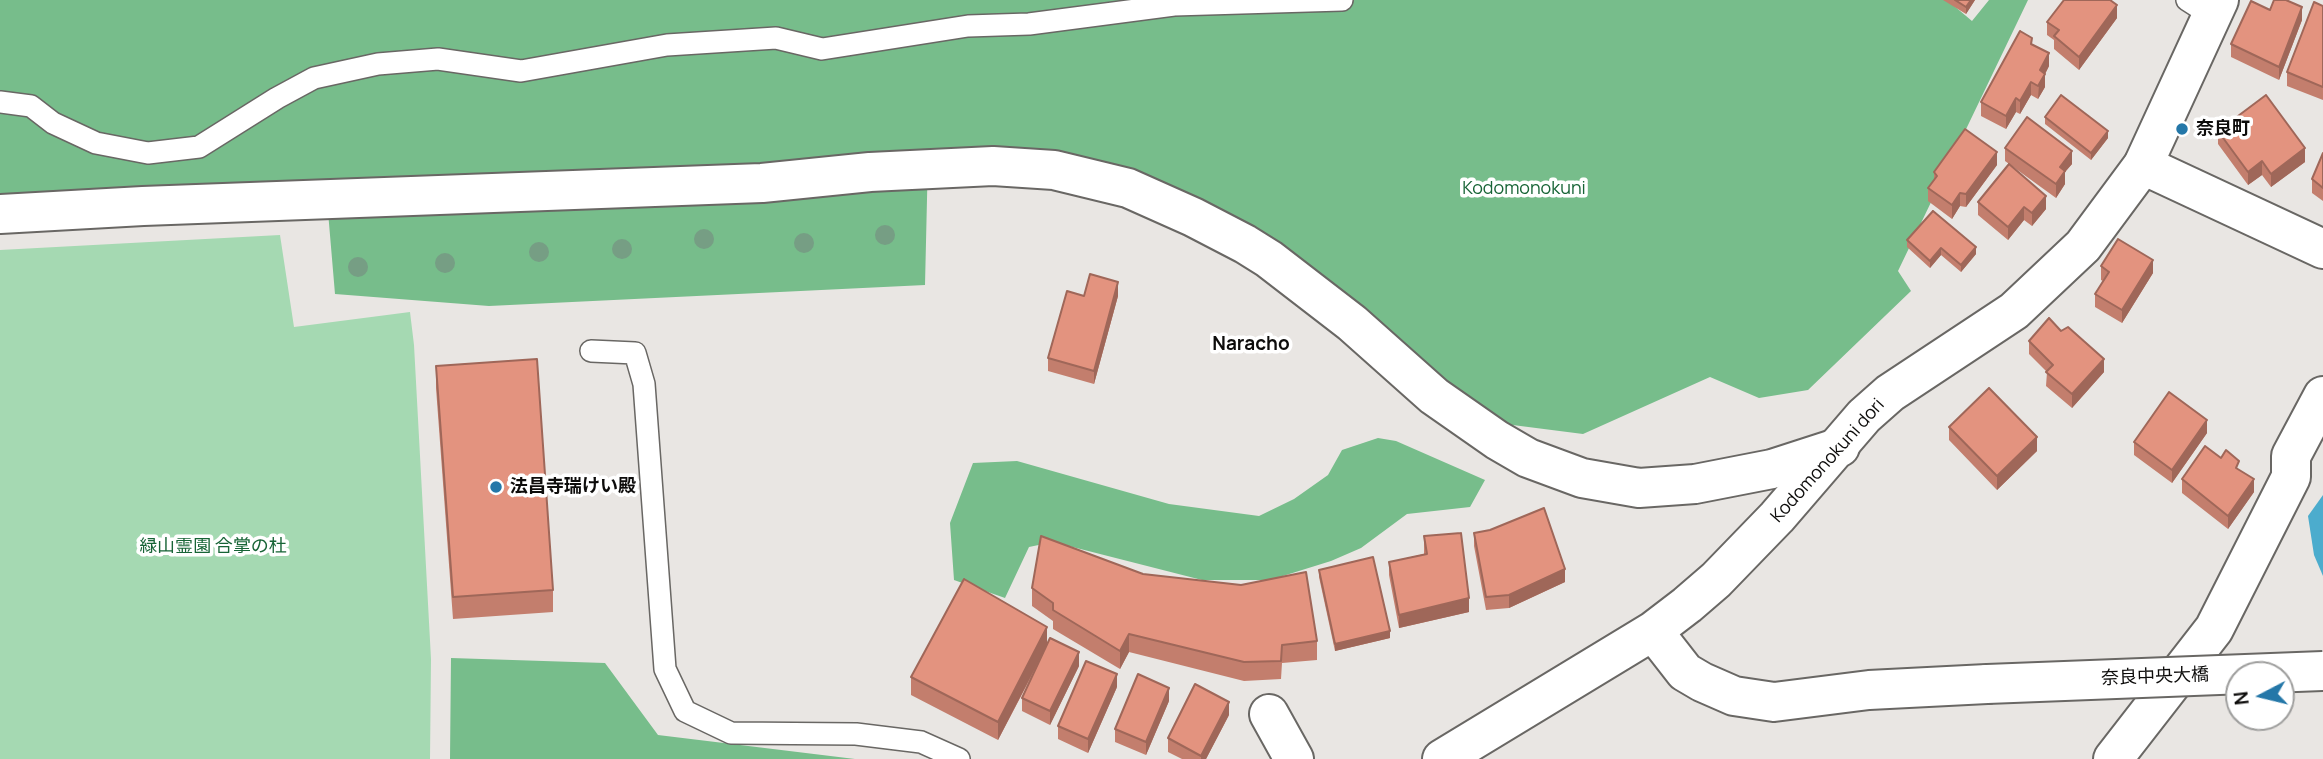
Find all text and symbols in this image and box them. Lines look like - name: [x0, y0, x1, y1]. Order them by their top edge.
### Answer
- place label: 奈良町: [2196, 118, 2250, 140]
- marker: 奈良町: [2174, 121, 2190, 137]
- park label: Kodomonokuni: [1462, 178, 1586, 200]
- district label: Naracho: [1212, 334, 1290, 356]
- street label: Kodomonokuni dori: [1767, 395, 1889, 527]
- place label: 法昌寺瑞けい殿: [510, 476, 636, 498]
- marker: 法昌寺瑞けい殿: [488, 479, 504, 495]
- park label: 緑山霊園 合掌の杜: [139, 536, 287, 558]
- north arrow: [2225, 661, 2295, 731]
- street label: 奈良中央大橋: [2101, 664, 2209, 690]
- text: N: [2227, 690, 2255, 707]

